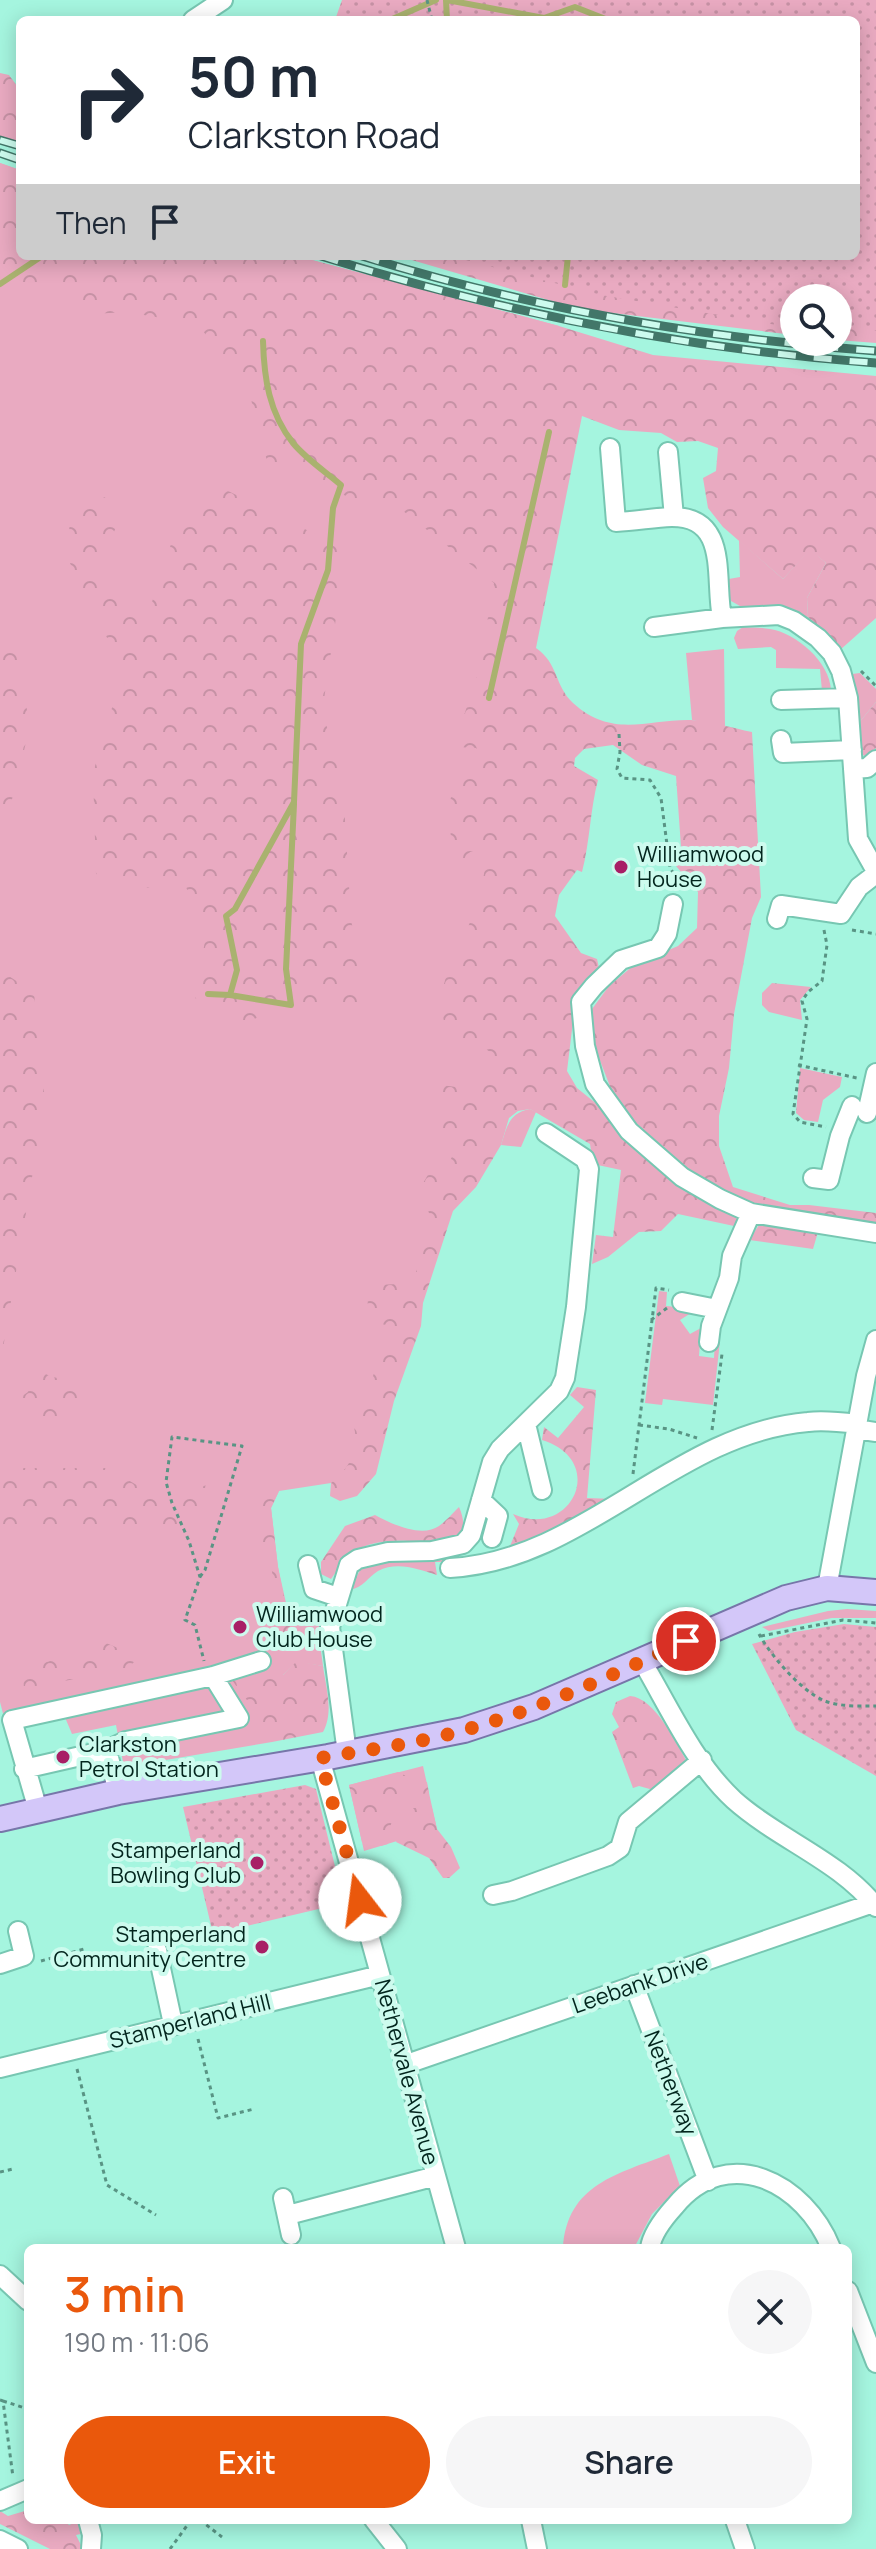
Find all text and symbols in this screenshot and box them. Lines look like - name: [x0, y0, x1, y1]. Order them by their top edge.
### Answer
- text: 50 m: [188, 37, 319, 114]
- icon: right: [56, 48, 160, 152]
- text: Clarkston Road: [188, 110, 440, 159]
- icon: arrive: [143, 200, 187, 244]
- text: Then: [56, 202, 127, 243]
- map controls: [780, 284, 852, 356]
- button: search: [780, 284, 852, 356]
- place label: Williamwood House: [637, 839, 764, 894]
- marker: Williamwood House: [612, 858, 630, 876]
- place label: Williamwood Club House: [256, 1599, 383, 1654]
- pin: [652, 1607, 720, 1675]
- marker: Williamwood Club House: [231, 1618, 249, 1636]
- icon: arrive: [664, 1619, 708, 1663]
- place label: Clarkston Petrol Station: [79, 1729, 219, 1784]
- marker: Clarkston Petrol Station: [54, 1748, 72, 1766]
- place label: Stamperland Bowling Club: [110, 1835, 241, 1890]
- marker: Stamperland Bowling Club: [248, 1854, 266, 1872]
- position arrow: [318, 1858, 402, 1942]
- place label: Stamperland Community Centre: [53, 1919, 246, 1974]
- marker: Stamperland Community Centre: [253, 1938, 271, 1956]
- street label: Leebank Drive: [568, 1946, 712, 2020]
- street label: Nethervale Avenue: [368, 1976, 446, 2168]
- street label: Stamperland Hill: [106, 1986, 274, 2056]
- street label: Netherway: [637, 2026, 705, 2140]
- text: 3 min: [64, 2261, 186, 2326]
- button: close: [728, 2270, 812, 2354]
- text: 190 m · 11:06: [64, 2324, 210, 2360]
- button: Exit: [64, 2416, 430, 2508]
- button: Share: [446, 2416, 812, 2508]

